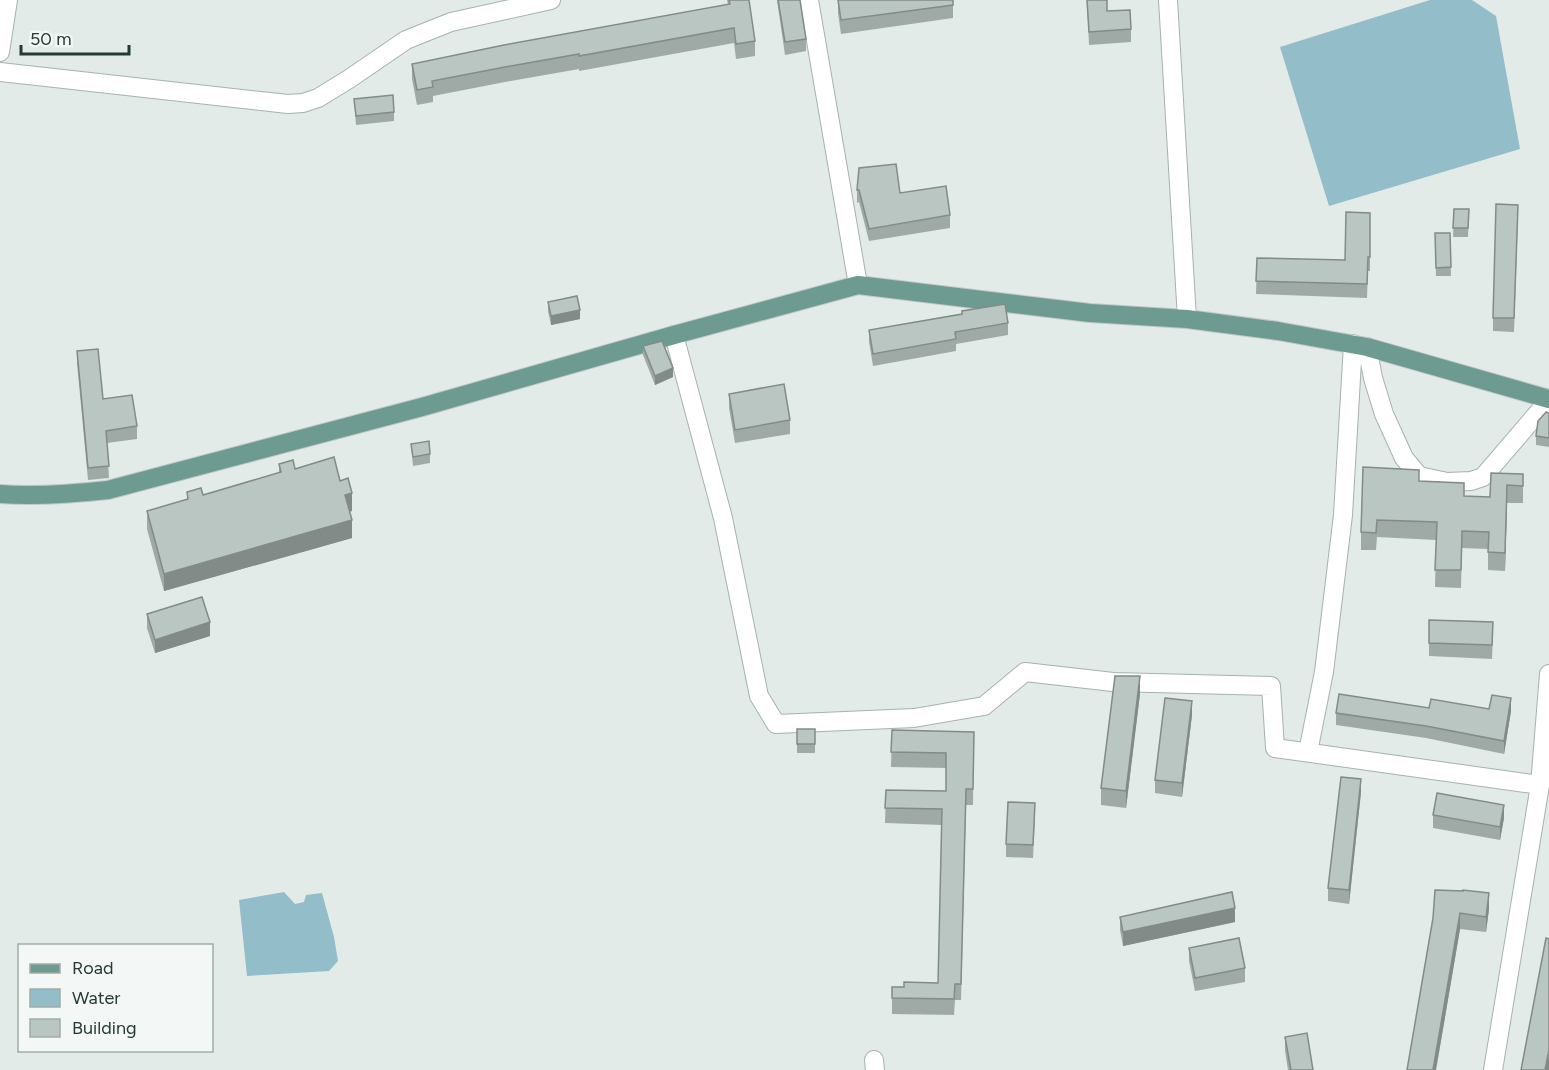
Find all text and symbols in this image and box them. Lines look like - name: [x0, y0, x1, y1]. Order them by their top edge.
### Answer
- scale bar: [21, 18, 129, 56]
- text: 50 m: [30, 28, 72, 50]
- legend: [18, 944, 213, 1052]
- text: Road: [72, 957, 113, 979]
- text: Water: [72, 987, 120, 1009]
- text: Building: [72, 1017, 137, 1039]

